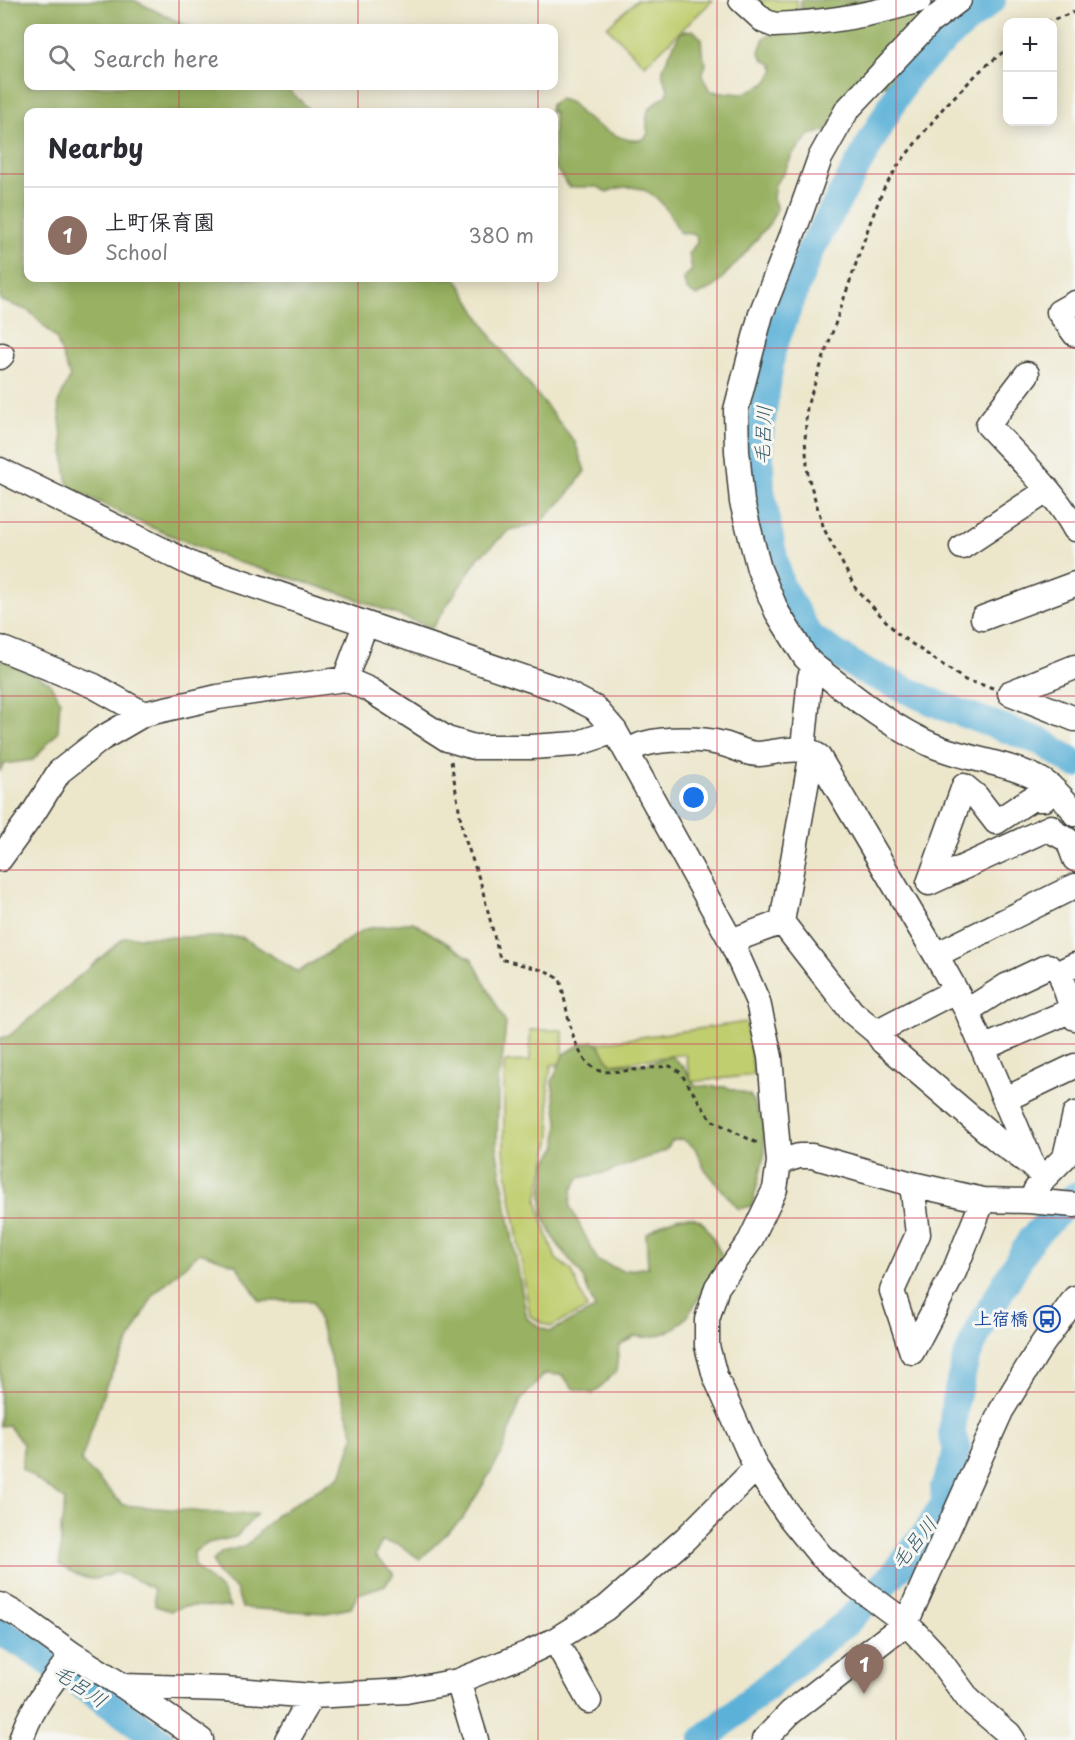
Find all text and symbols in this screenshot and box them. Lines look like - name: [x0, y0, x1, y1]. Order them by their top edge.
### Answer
- map controls: [1003, 18, 1057, 126]
- button: +: [1003, 18, 1057, 72]
- search box: [24, 24, 558, 90]
- icon: search: [45, 41, 78, 74]
- text: Search here: [93, 41, 219, 74]
- button: −: [1003, 72, 1057, 126]
- text: Nearby: [48, 128, 143, 167]
- text: 上町保育園: [105, 204, 215, 237]
- text: 1: [63, 220, 72, 250]
- text: 380 m: [468, 220, 534, 250]
- text: School: [105, 237, 168, 267]
- water label: 毛呂川: [745, 404, 779, 466]
- your location: [679, 783, 708, 812]
- place label: 上宿橋: [974, 1304, 1028, 1331]
- bus stop icon: 上宿橋: [1032, 1304, 1062, 1334]
- water label: 毛呂川: [883, 1510, 944, 1575]
- pin: 1: [844, 1644, 884, 1694]
- water label: 毛呂川: [47, 1656, 114, 1714]

